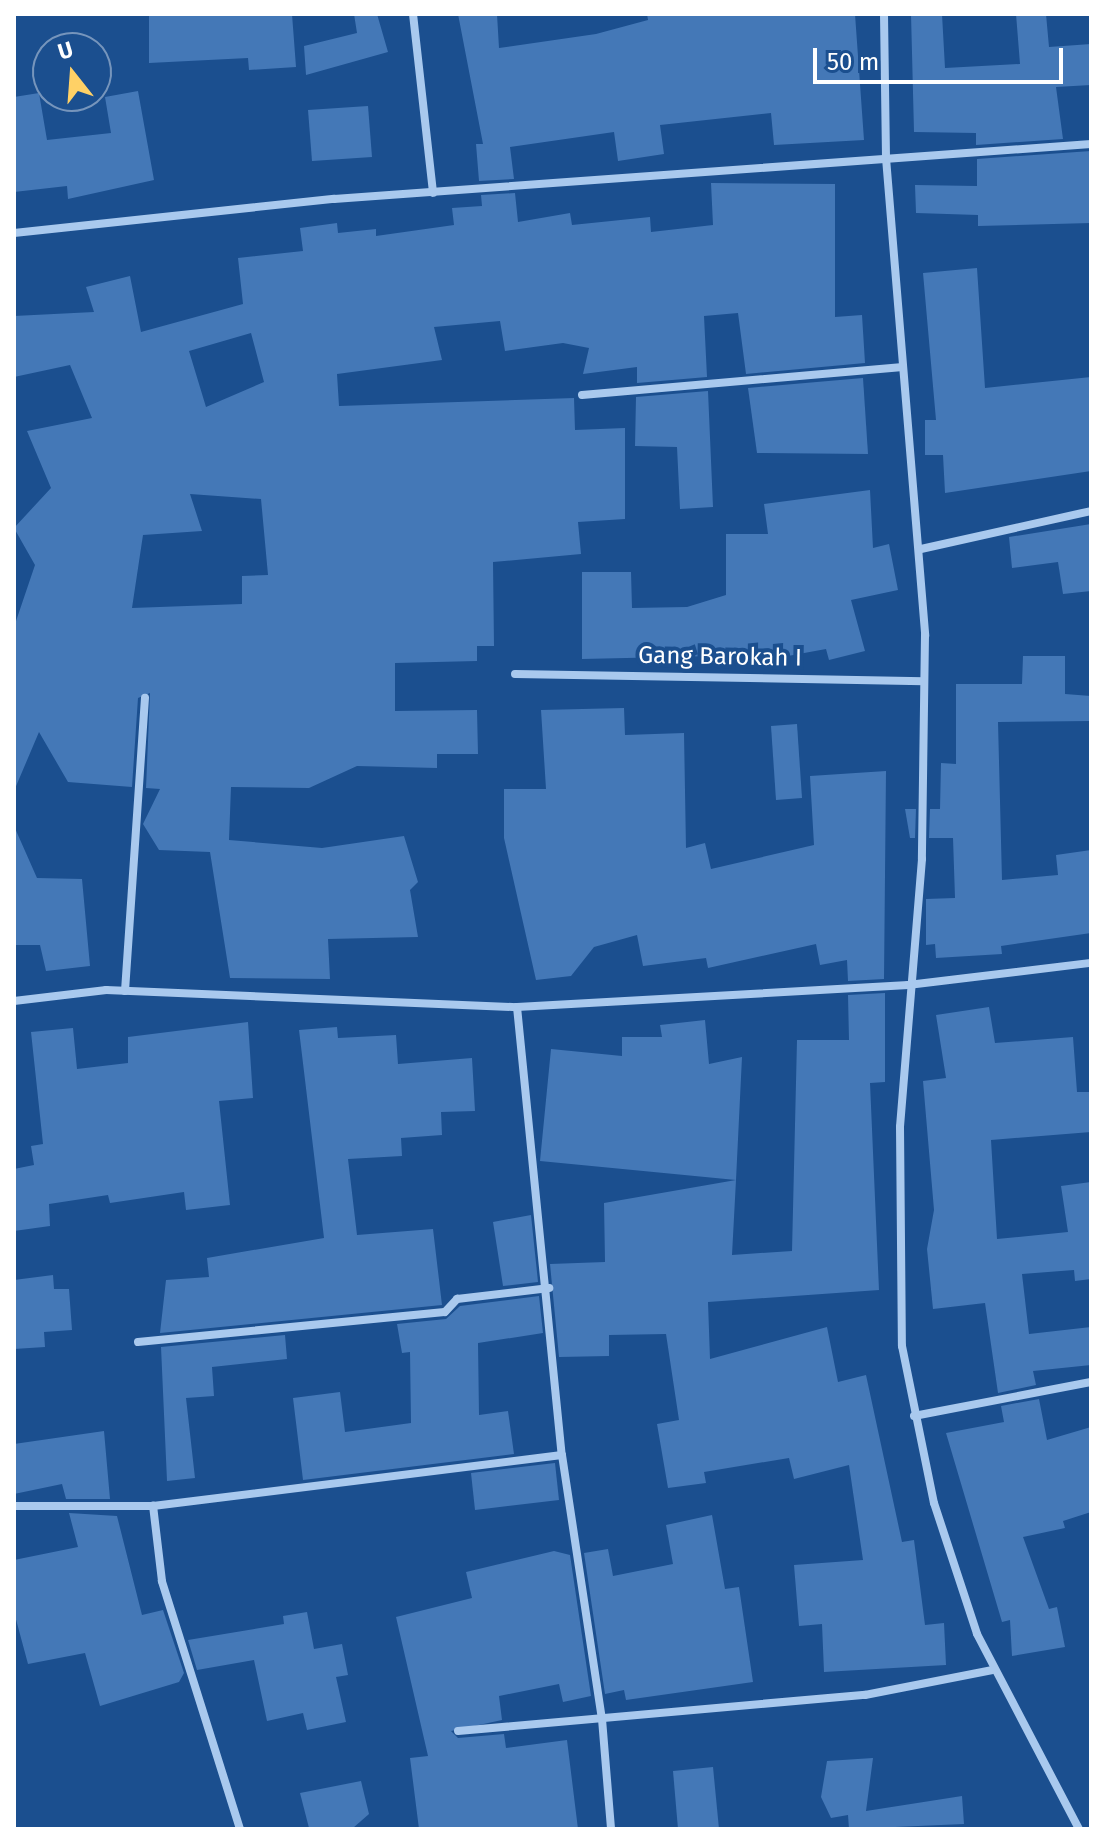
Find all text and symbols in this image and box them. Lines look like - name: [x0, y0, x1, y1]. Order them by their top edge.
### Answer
- north arrow: [32, 32, 112, 112]
- scale bar: [817, 32, 1067, 82]
- text: U: [55, 35, 76, 65]
- text: 50 m: [827, 48, 879, 76]
- street label: Gang Barokah I: [638, 641, 802, 673]

